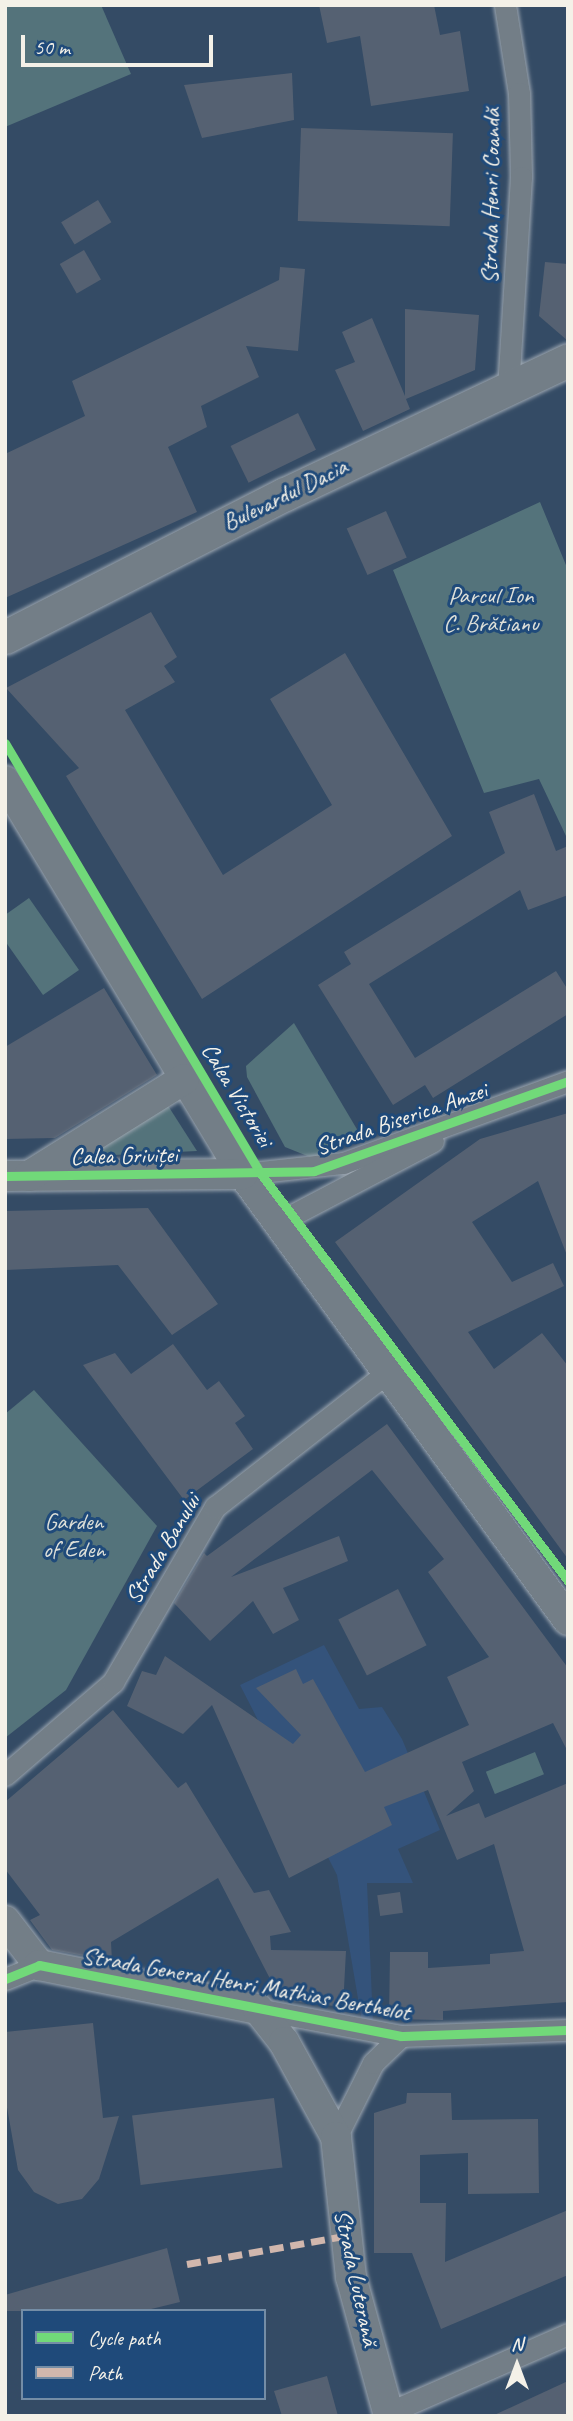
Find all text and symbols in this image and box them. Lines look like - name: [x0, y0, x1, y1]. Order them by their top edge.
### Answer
- scale bar: [24, 21, 217, 65]
- text: 50 m: [34, 34, 70, 60]
- street label: Strada Henri Coandă: [475, 108, 507, 284]
- street label: Bulevardul Dacia: [218, 452, 352, 538]
- park label: Parcul Ion C. Brătianu: [443, 582, 539, 638]
- street label: Calea Victoriei: [195, 1038, 279, 1152]
- street label: Strada Biserica Amzei: [311, 1076, 491, 1162]
- street label: Calea Griviței: [70, 1141, 178, 1171]
- street label: Strada Banului: [119, 1488, 207, 1610]
- park label: Garden of Eden: [43, 1508, 105, 1564]
- street label: Strada General Henri Mathias Berthelot: [80, 1941, 412, 2027]
- street label: Strada Luterană: [328, 2208, 384, 2348]
- legend: [21, 2309, 266, 2400]
- text: Cycle path: [88, 2325, 161, 2351]
- north arrow: [482, 2330, 552, 2400]
- text: N: [511, 2332, 523, 2356]
- text: Path: [88, 2360, 123, 2386]

